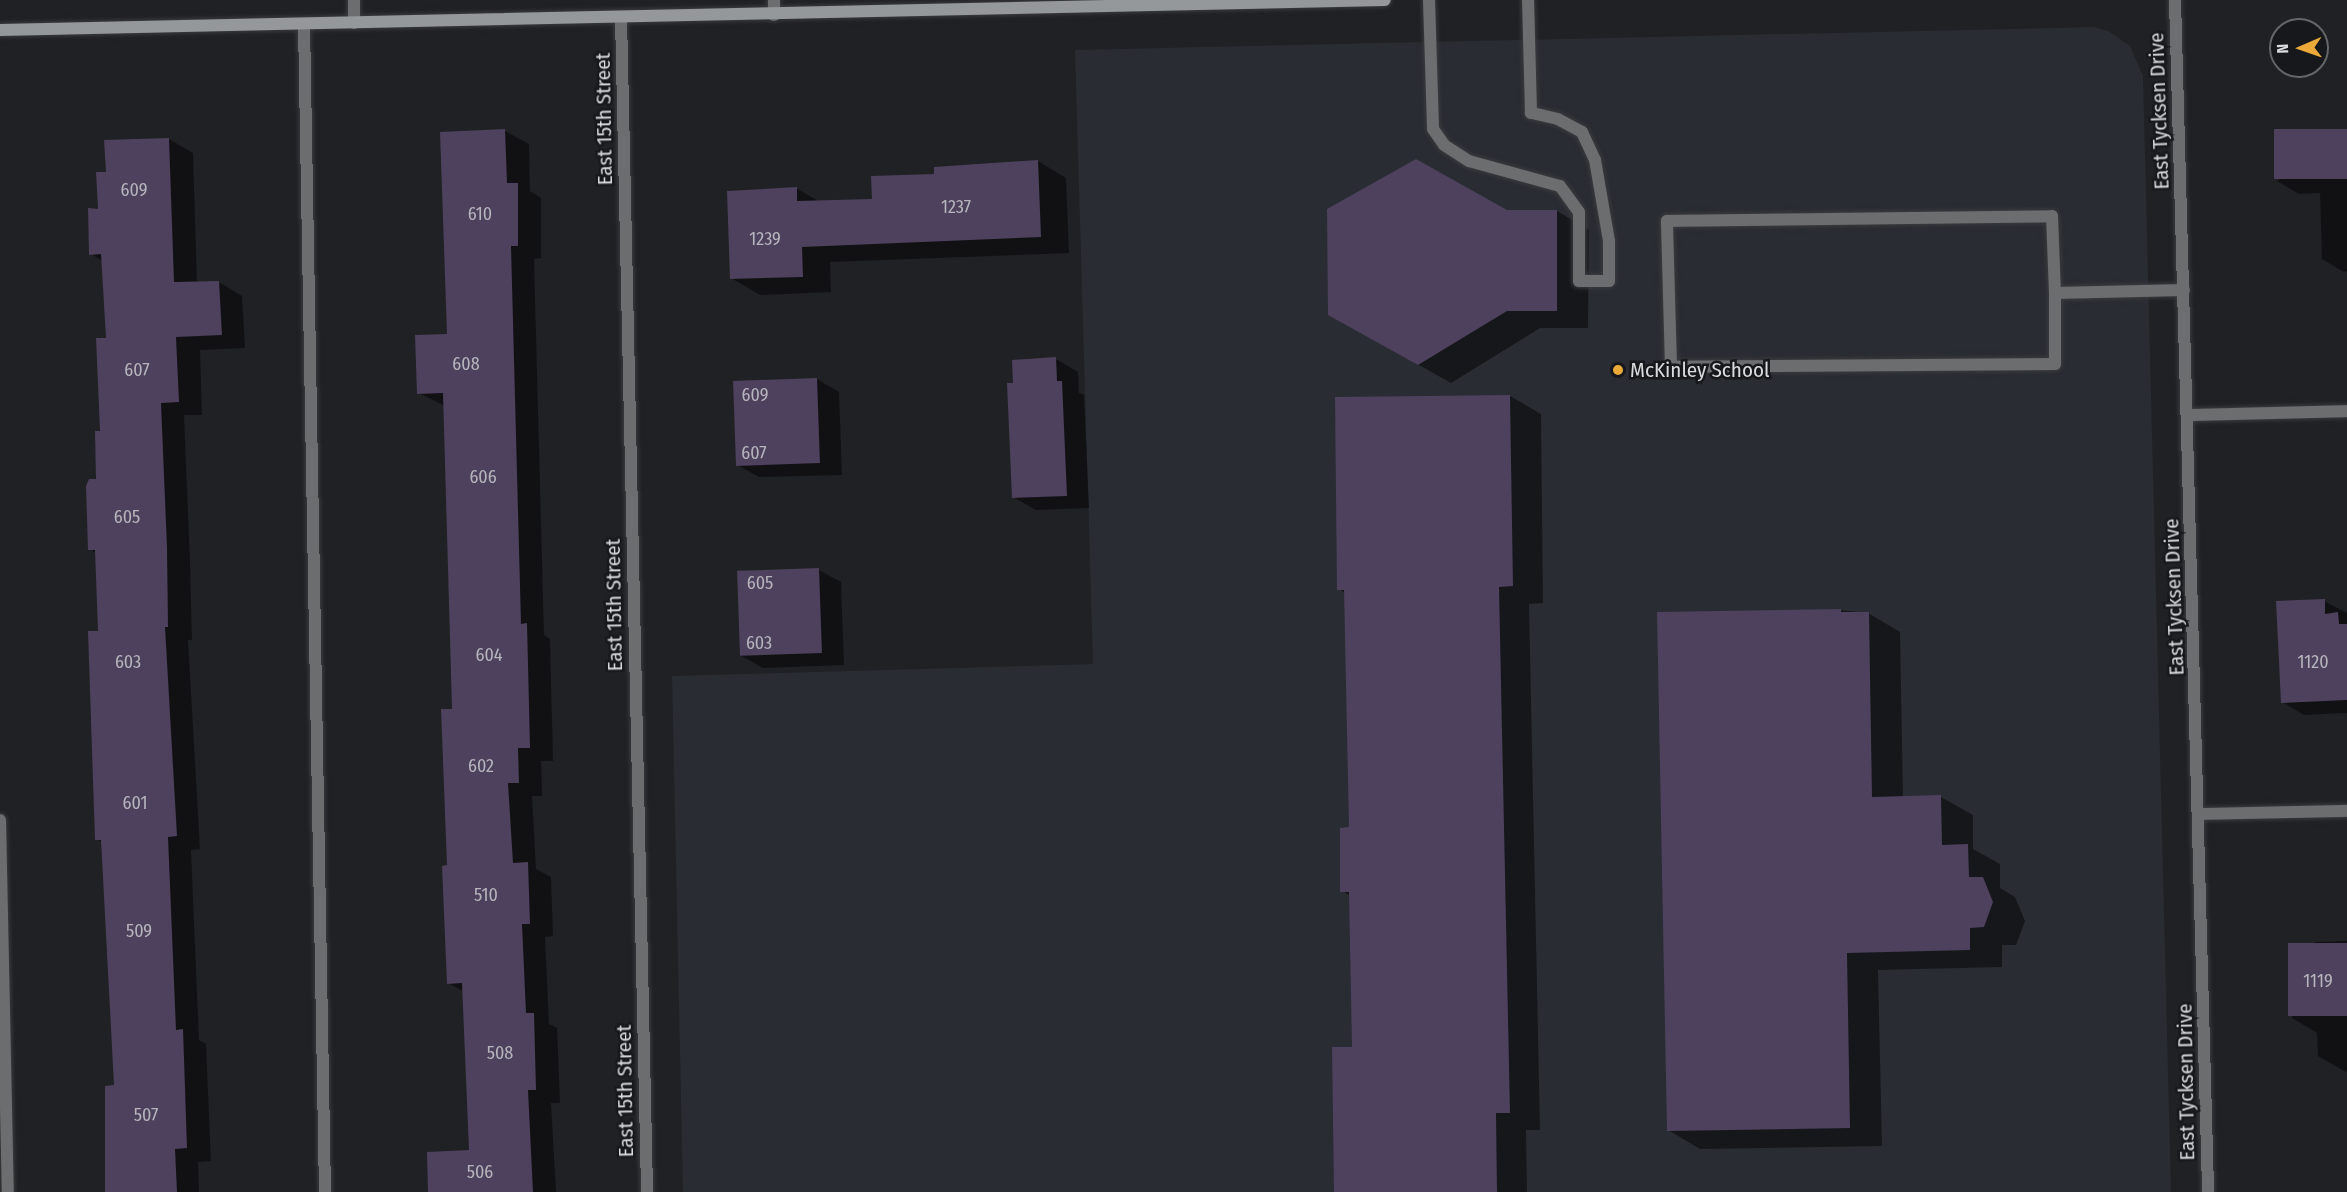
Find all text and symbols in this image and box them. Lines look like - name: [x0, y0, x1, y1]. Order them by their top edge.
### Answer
- north arrow: [2269, 18, 2329, 78]
- street label: East Tycksen Drive: [2144, 32, 2174, 190]
- text: N: [2273, 43, 2292, 54]
- street label: East 15th Street: [590, 52, 618, 186]
- house number: 609: [121, 179, 147, 201]
- house number: 1237: [941, 196, 971, 218]
- house number: 610: [468, 203, 492, 225]
- house number: 1239: [749, 228, 781, 250]
- house number: 608: [452, 353, 480, 375]
- place label: McKinley School: [1630, 357, 1770, 383]
- house number: 607: [124, 359, 150, 381]
- marker: McKinley School: [1611, 363, 1625, 377]
- house number: 609: [742, 384, 768, 406]
- house number: 607: [741, 442, 767, 464]
- house number: 606: [469, 466, 497, 488]
- house number: 605: [114, 506, 140, 528]
- street label: East Tycksen Drive: [2159, 518, 2189, 676]
- street label: East 15th Street: [600, 538, 628, 672]
- house number: 605: [747, 572, 773, 594]
- house number: 603: [746, 632, 772, 654]
- house number: 604: [475, 644, 503, 666]
- house number: 603: [115, 651, 141, 673]
- house number: 1120: [2297, 651, 2329, 673]
- house number: 602: [468, 755, 494, 777]
- house number: 601: [123, 792, 147, 814]
- house number: 510: [474, 884, 498, 906]
- house number: 509: [126, 920, 152, 942]
- house number: 1119: [2303, 970, 2333, 992]
- street label: East Tycksen Drive: [2172, 1003, 2200, 1161]
- street label: East 15th Street: [611, 1024, 639, 1158]
- house number: 508: [487, 1042, 513, 1064]
- house number: 507: [134, 1104, 158, 1126]
- house number: 506: [467, 1161, 493, 1183]

